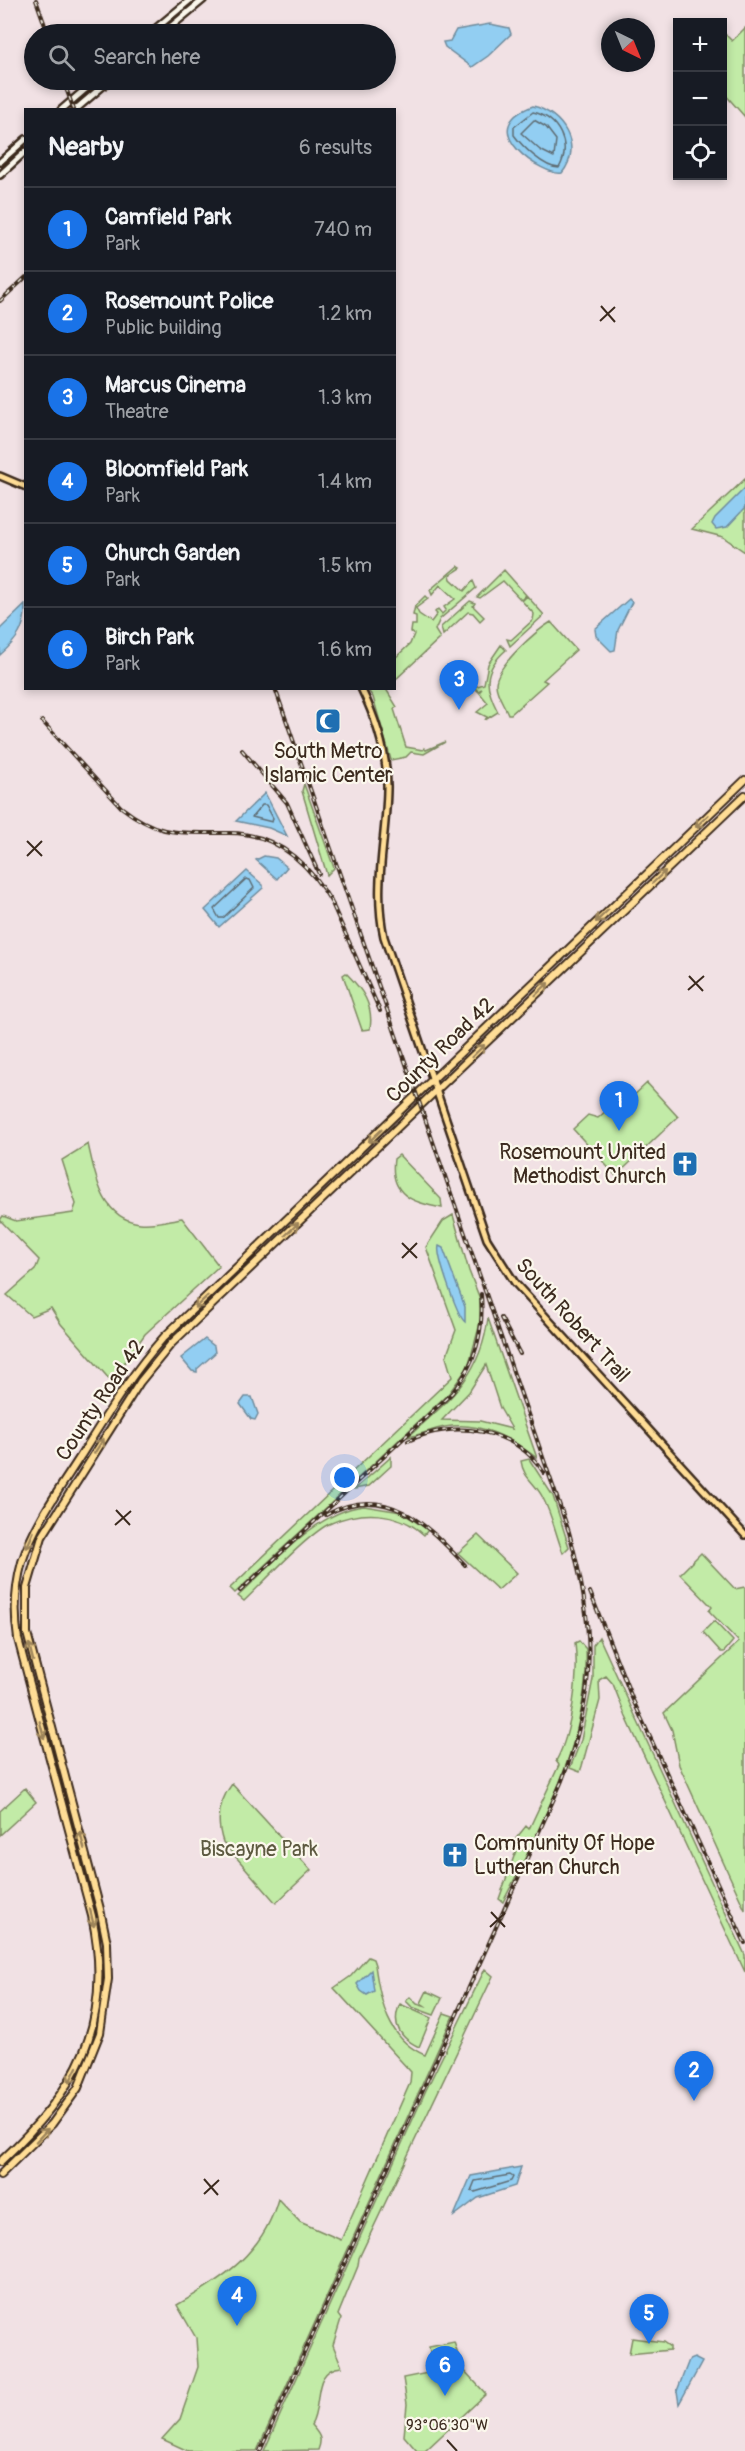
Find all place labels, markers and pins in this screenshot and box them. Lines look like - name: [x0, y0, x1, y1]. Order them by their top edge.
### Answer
- pin: 3: [440, 660, 478, 710]
- mosque icon: South Metro Islamic Center: [313, 706, 343, 736]
- place label: South Metro Islamic Center: [264, 738, 393, 789]
- pin: 1: [600, 1082, 638, 1131]
- place label: Rosemount United Methodist Church: [499, 1139, 666, 1190]
- church icon: Rosemount United Methodist Church: [670, 1149, 700, 1179]
- place label: Community Of Hope Lutheran Church: [474, 1830, 655, 1881]
- church icon: Community Of Hope Lutheran Church: [440, 1840, 470, 1870]
- pin: 2: [674, 2052, 714, 2101]
- pin: 4: [218, 2276, 256, 2326]
- pin: 5: [630, 2294, 668, 2344]
- pin: 6: [426, 2346, 464, 2396]

